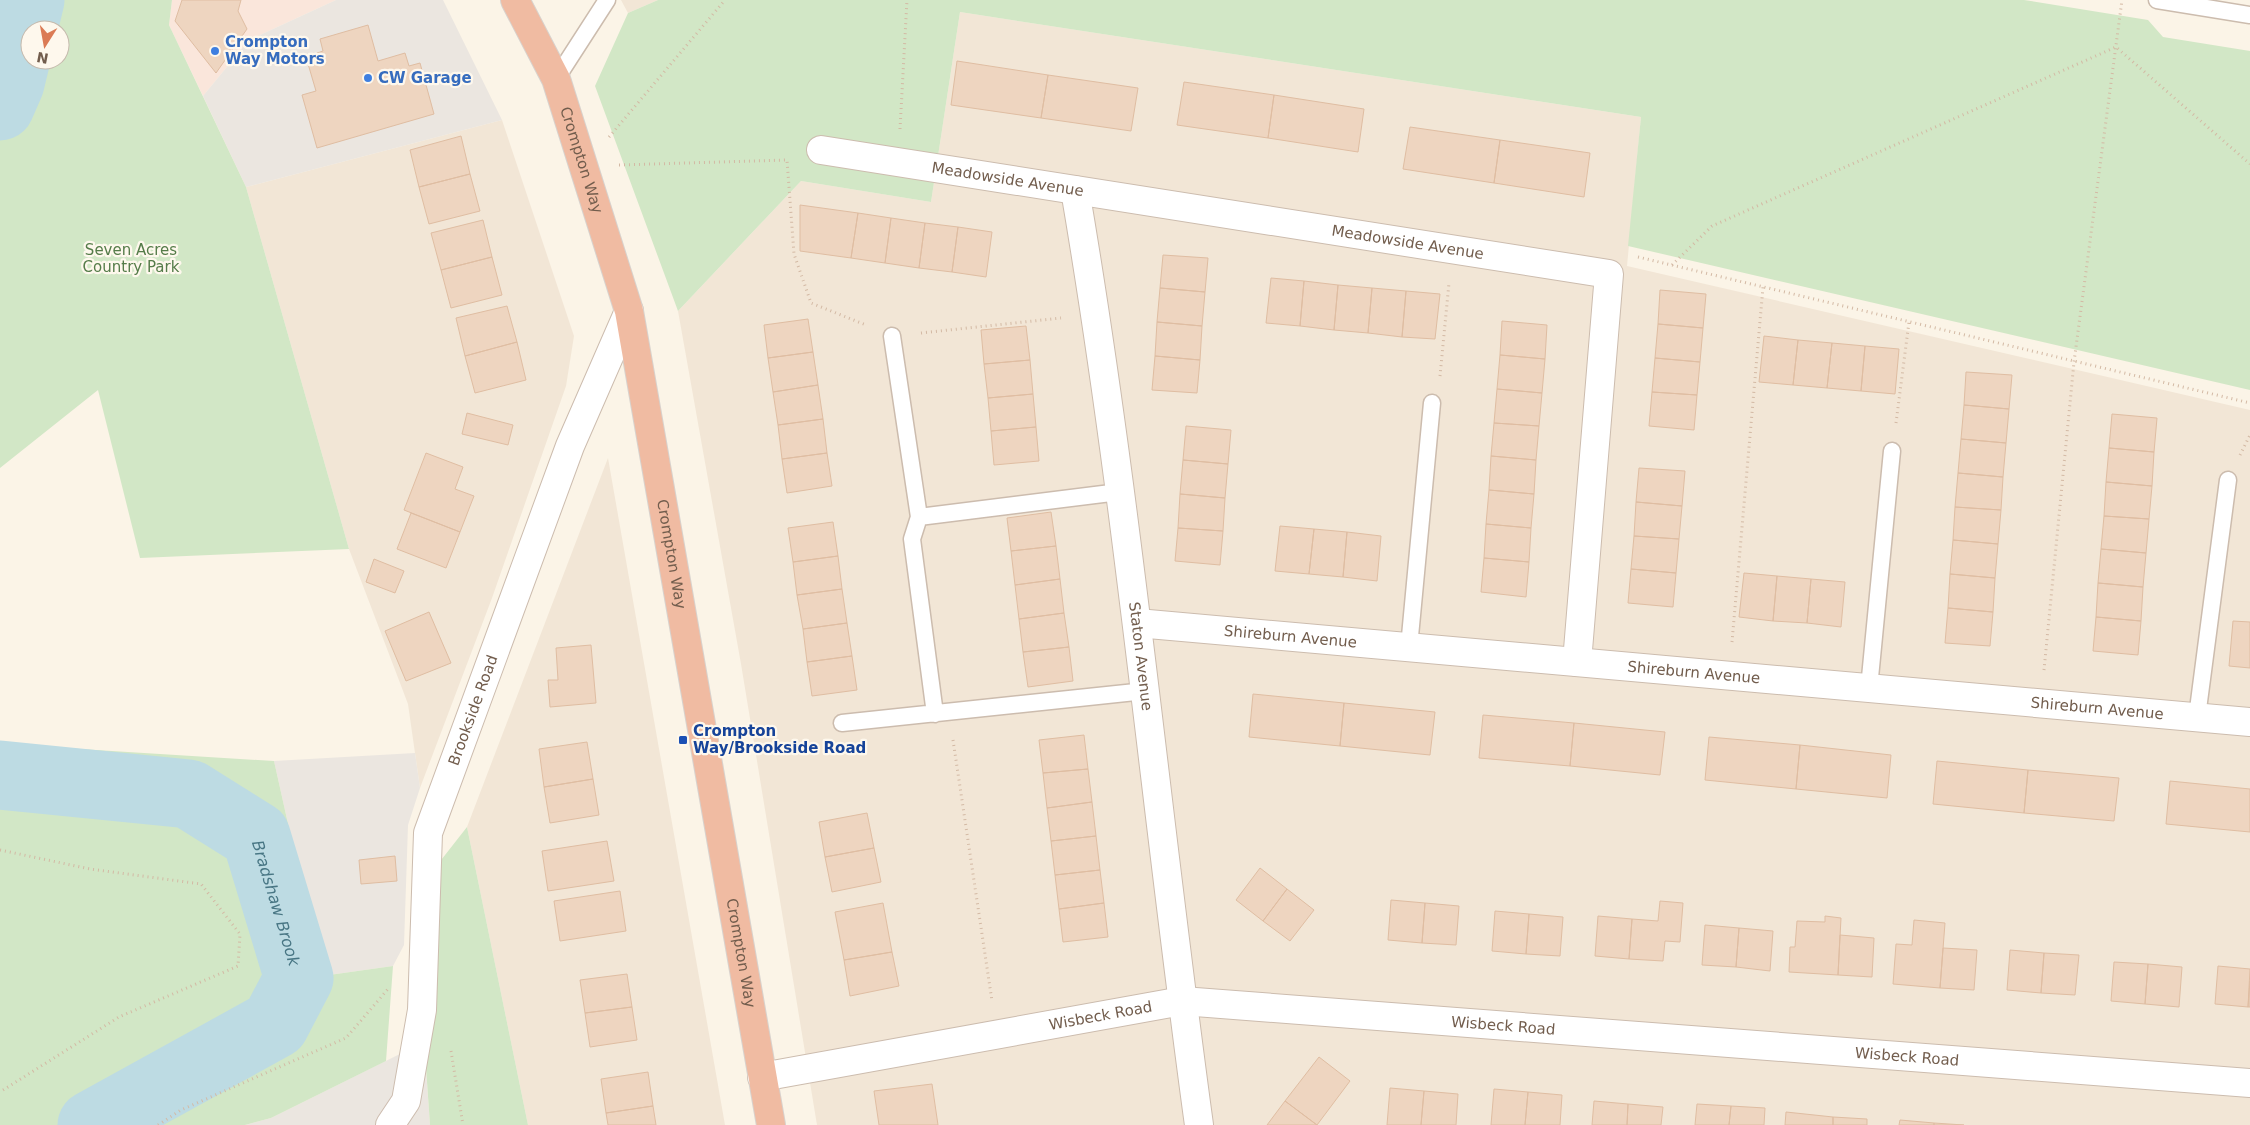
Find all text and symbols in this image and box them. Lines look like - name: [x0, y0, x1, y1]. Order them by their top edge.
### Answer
- north arrow: [20, 20, 70, 70]
- place label: Crompton Way Motors: [225, 33, 325, 68]
- marker: Crompton Way Motors: [209, 45, 221, 57]
- text: N: [35, 49, 50, 67]
- place label: CW Garage: [378, 69, 472, 87]
- marker: CW Garage: [362, 72, 374, 84]
- street label: Crompton Way: [556, 104, 607, 216]
- street label: Meadowside Avenue: [930, 159, 1085, 200]
- street label: Meadowside Avenue: [1330, 221, 1485, 263]
- park label: Seven Acres Country Park: [83, 241, 180, 276]
- street label: Crompton Way: [653, 498, 690, 610]
- street label: Staton Avenue: [1125, 601, 1156, 712]
- street label: Shireburn Avenue: [1223, 622, 1358, 652]
- street label: Brookside Road: [445, 653, 502, 768]
- street label: Shireburn Avenue: [1627, 658, 1761, 687]
- street label: Shireburn Avenue: [2030, 694, 2164, 723]
- place label: Crompton Way/Brookside Road: [693, 722, 866, 757]
- marker: Crompton Way/Brookside Road: [677, 734, 689, 746]
- water label: Bradshaw Brook: [248, 838, 304, 969]
- street label: Crompton Way: [723, 897, 759, 1009]
- street label: Wisbeck Road: [1047, 998, 1154, 1034]
- street label: Wisbeck Road: [1450, 1013, 1556, 1039]
- street label: Wisbeck Road: [1854, 1044, 1960, 1070]

